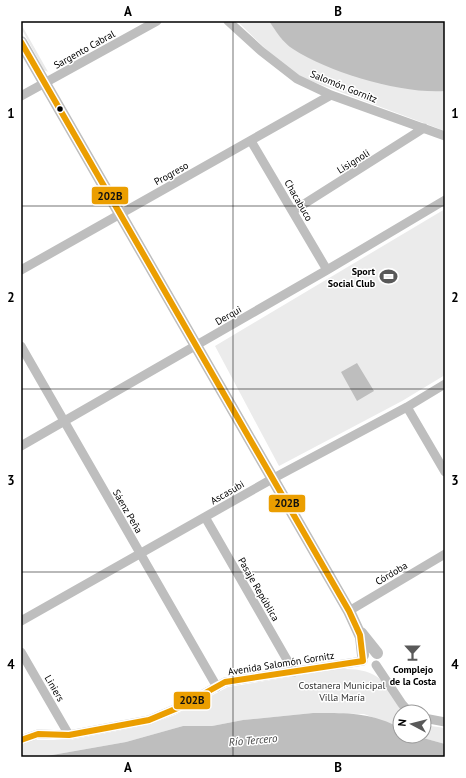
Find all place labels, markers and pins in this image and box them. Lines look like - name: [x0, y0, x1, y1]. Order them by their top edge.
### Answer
- unlabelled marker: [55, 104, 65, 114]
- place label: Sport Social Club: [328, 265, 376, 290]
- sports icon: Sport Social Club: [378, 267, 398, 287]
- bar icon: Complejo de la Costa: [403, 642, 423, 662]
- place label: Complejo de la Costa: [390, 663, 436, 688]

